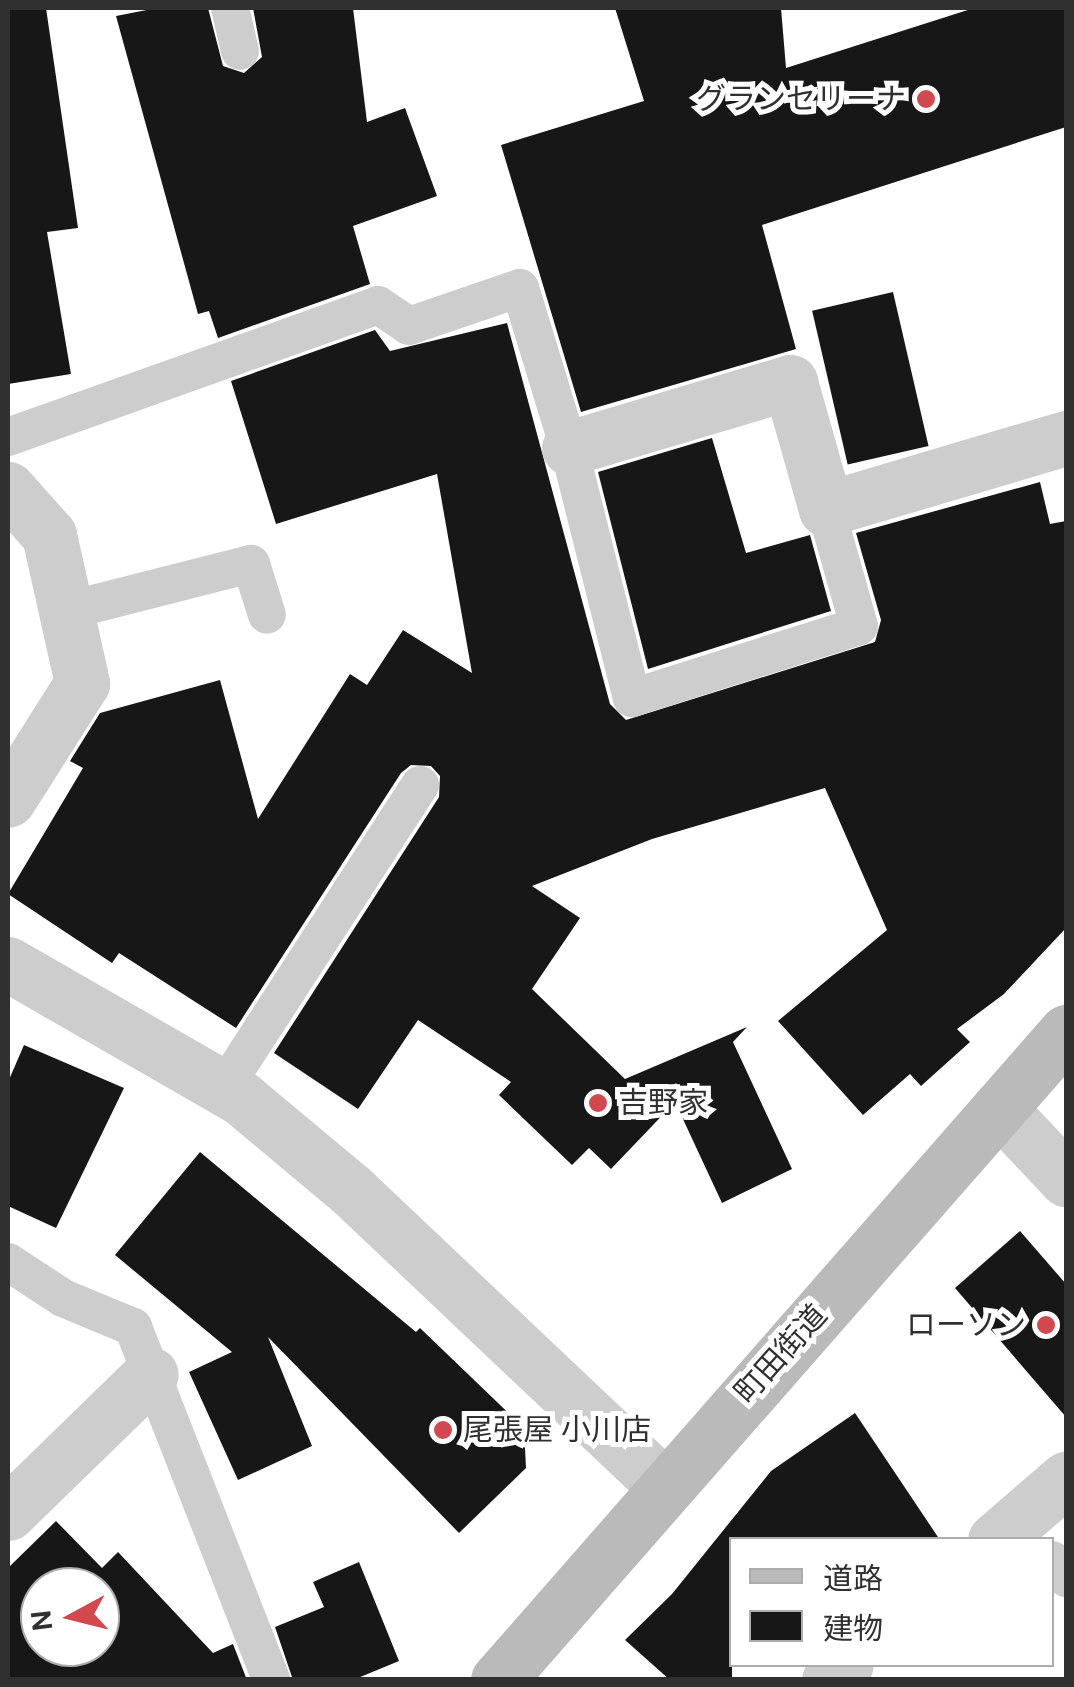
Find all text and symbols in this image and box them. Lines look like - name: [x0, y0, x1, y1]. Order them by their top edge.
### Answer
- place label: グランセリーナ: [696, 81, 906, 117]
- marker: グランセリーナ: [915, 88, 937, 110]
- place label: 吉野家: [618, 1085, 708, 1121]
- marker: 吉野家: [587, 1092, 609, 1114]
- street label: 町田街道: [727, 1297, 835, 1411]
- place label: ローソン: [906, 1307, 1026, 1343]
- marker: ローソン: [1035, 1314, 1057, 1336]
- place label: 尾張屋 小川店: [463, 1412, 651, 1448]
- marker: 尾張屋 小川店: [432, 1419, 454, 1441]
- legend: [729, 1537, 1054, 1667]
- text: 道路: [823, 1559, 883, 1598]
- north arrow: [20, 1567, 120, 1667]
- text: N: [22, 1608, 61, 1633]
- text: 建物: [823, 1609, 883, 1648]

